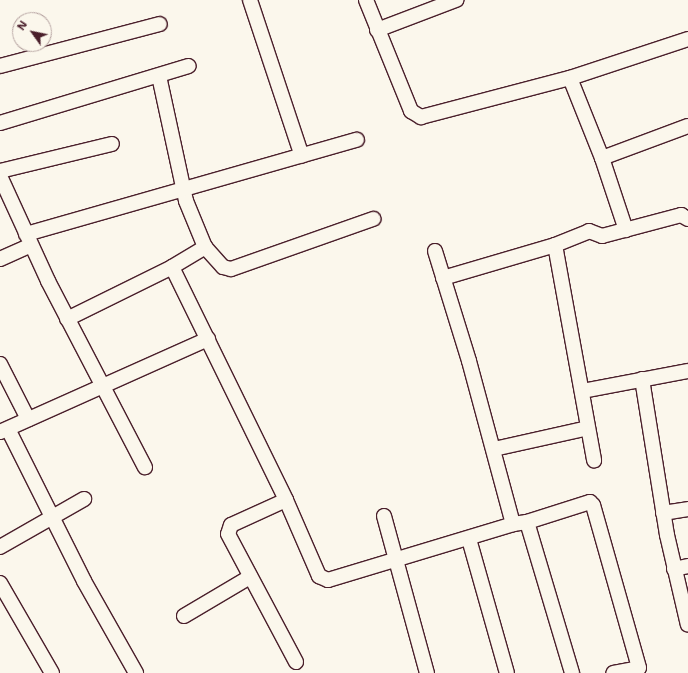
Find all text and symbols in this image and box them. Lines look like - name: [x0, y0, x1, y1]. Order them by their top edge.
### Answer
- north arrow: [12, 12, 52, 52]
- text: N: [14, 18, 31, 33]

